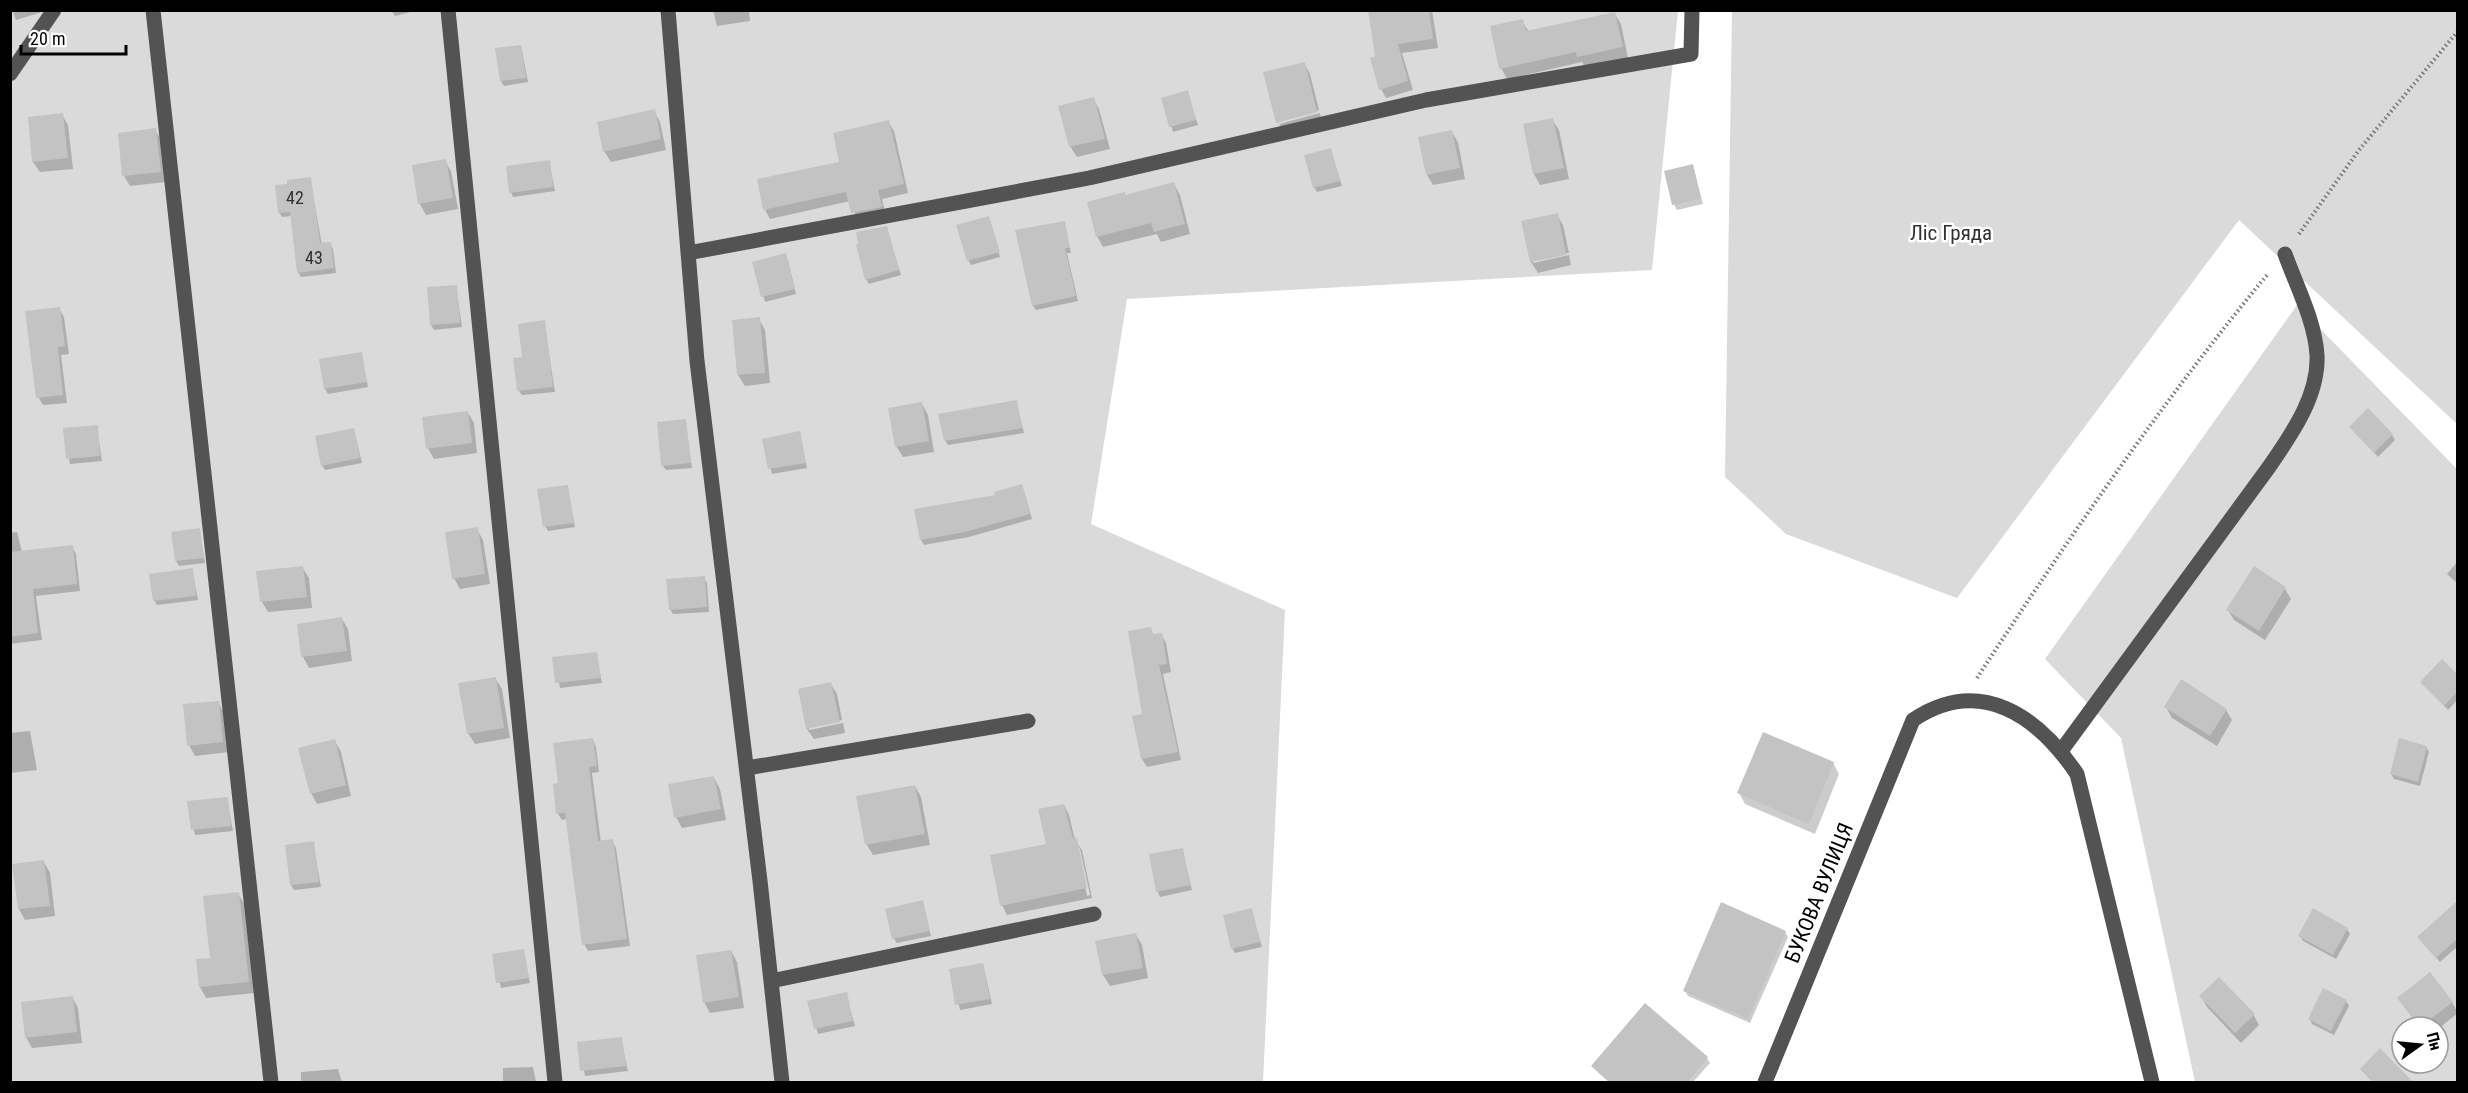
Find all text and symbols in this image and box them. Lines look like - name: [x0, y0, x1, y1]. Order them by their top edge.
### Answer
- scale bar: [21, 18, 126, 56]
- text: 20 m: [30, 28, 65, 49]
- house number: 42: [286, 187, 304, 208]
- park label: Ліс Гряда: [1910, 221, 1992, 245]
- house number: 43: [305, 247, 323, 268]
- street label: БУКОВА ВУЛИЦЯ: [1780, 820, 1858, 966]
- north arrow: [2390, 1015, 2450, 1075]
- text: Пн: [2423, 1030, 2445, 1052]

